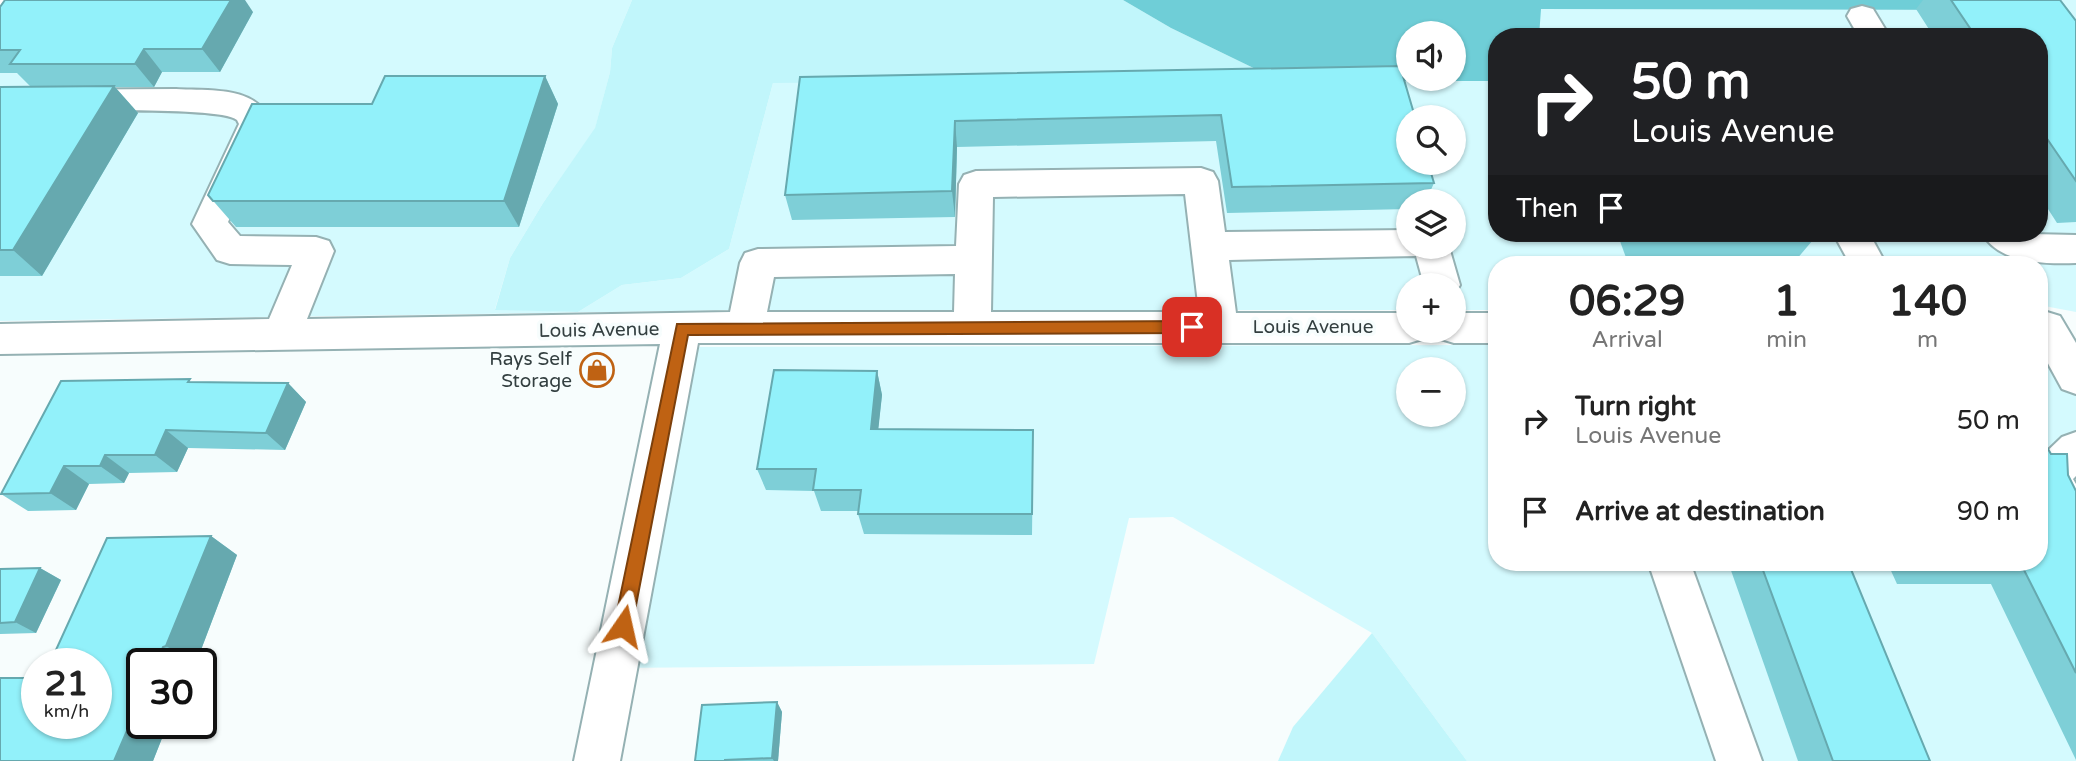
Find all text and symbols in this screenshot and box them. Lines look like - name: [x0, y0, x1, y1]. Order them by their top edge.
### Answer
- map controls: [1396, 21, 1466, 427]
- button: sound: [1396, 21, 1466, 91]
- text: 50 m: [1631, 53, 1750, 112]
- icon: right: [1516, 56, 1607, 147]
- button: search: [1396, 105, 1466, 175]
- text: Louis Avenue: [1631, 113, 1835, 151]
- button: layers: [1396, 189, 1466, 259]
- icon: arrive: [1592, 189, 1630, 227]
- text: Then: [1516, 193, 1578, 224]
- button: +: [1396, 273, 1466, 343]
- text: 06:29: [1569, 276, 1685, 327]
- text: 1: [1773, 276, 1800, 327]
- text: 140: [1888, 276, 1967, 327]
- pin: [1162, 297, 1222, 357]
- icon: arrive: [1173, 308, 1211, 346]
- street label: Louis Avenue: [1253, 316, 1373, 338]
- street label: Louis Avenue: [538, 318, 660, 342]
- text: Arrival: [1592, 326, 1663, 354]
- text: min: [1766, 326, 1807, 354]
- text: m: [1917, 326, 1938, 354]
- place label: Rays Self Storage: [489, 348, 573, 392]
- shop icon: Rays Self Storage: [578, 351, 616, 389]
- button: −: [1396, 357, 1466, 427]
- text: Turn right: [1575, 391, 1696, 422]
- icon: right: [1516, 402, 1554, 440]
- text: 50 m: [1957, 405, 2020, 436]
- text: Louis Avenue: [1575, 422, 1721, 450]
- icon: arrive: [1516, 493, 1554, 531]
- text: Arrive at destination: [1575, 496, 1825, 527]
- text: 90 m: [1957, 496, 2020, 527]
- position arrow: [586, 589, 660, 663]
- speed limit sign: 30: [126, 648, 217, 739]
- text: 21: [45, 663, 88, 705]
- text: km/h: [44, 700, 89, 722]

